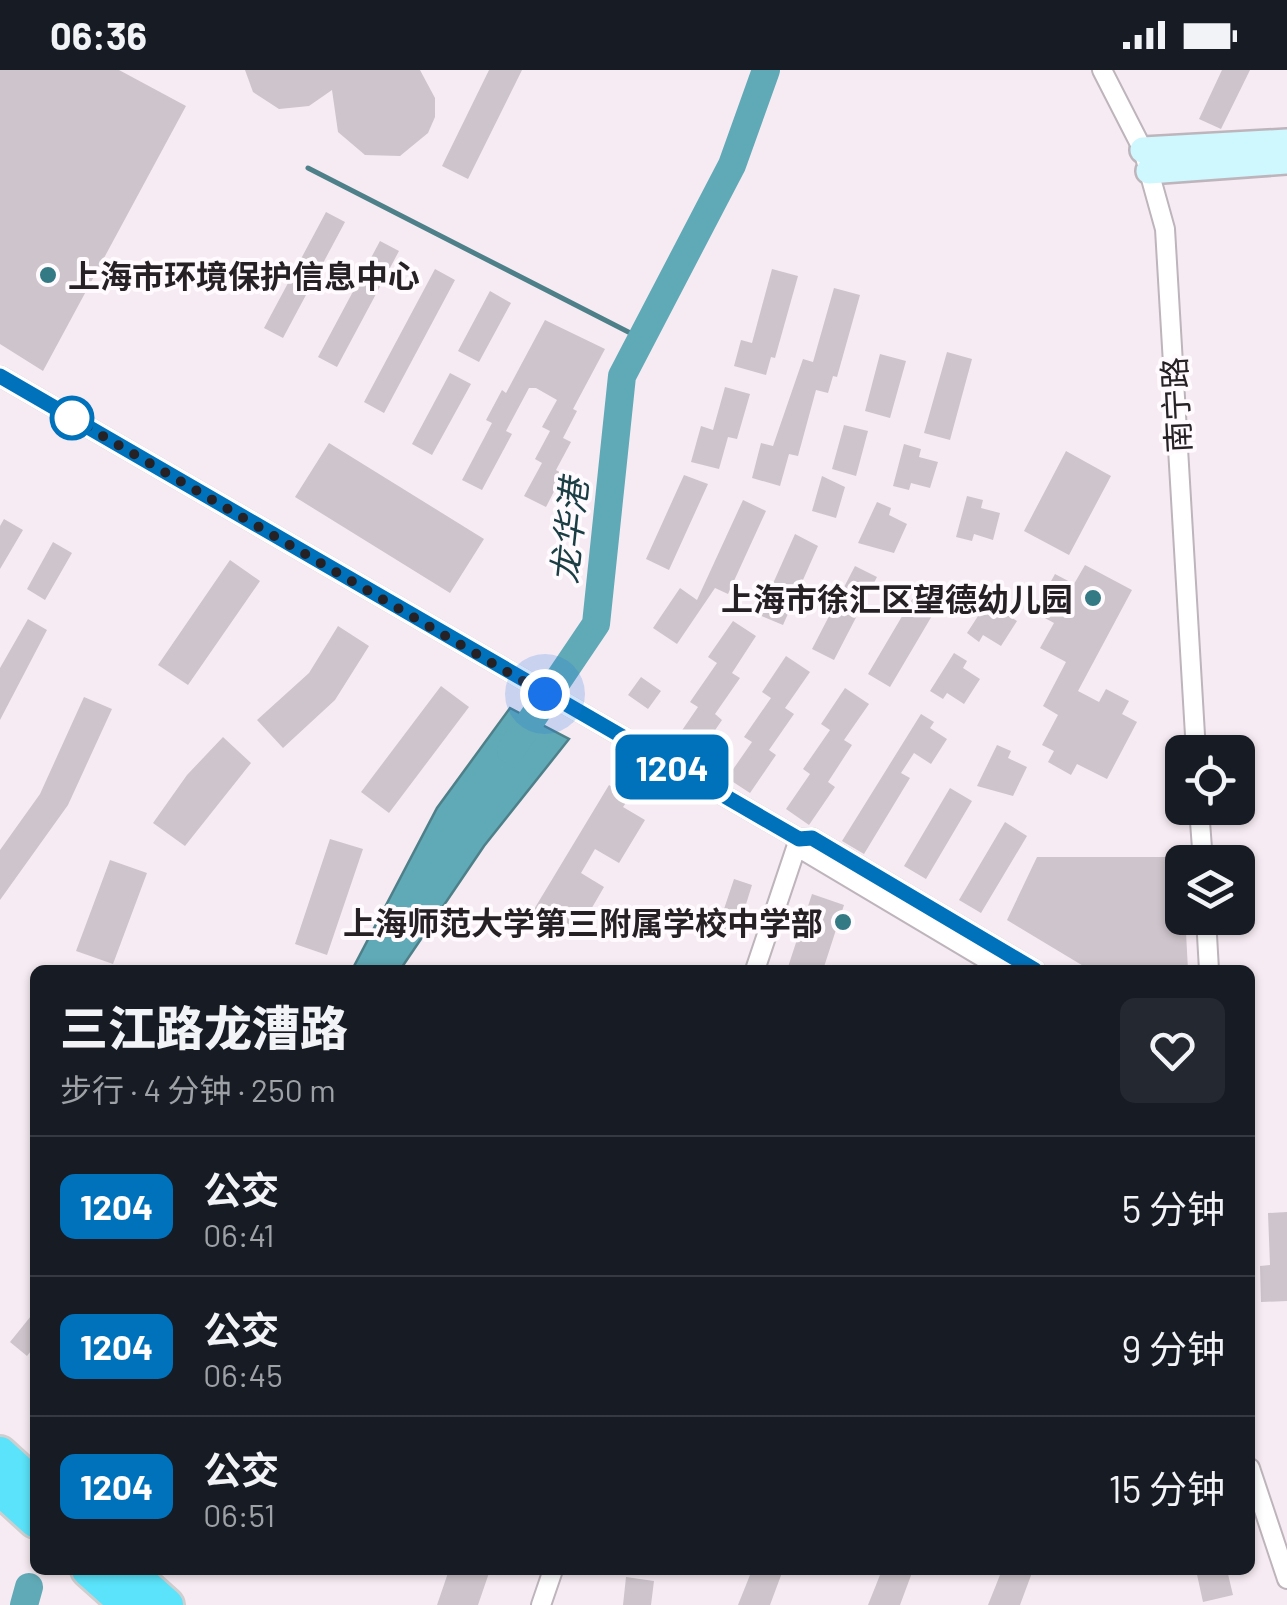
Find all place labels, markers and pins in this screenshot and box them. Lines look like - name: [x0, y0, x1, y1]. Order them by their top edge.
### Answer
- place label: 上海市环境保护信息中心: [68, 256, 420, 294]
- marker: 上海市环境保护信息中心: [37, 264, 59, 286]
- unlabelled marker: [51, 397, 93, 439]
- place label: 上海市徐汇区望德幼儿园: [721, 579, 1073, 617]
- marker: 上海市徐汇区望德幼儿园: [1082, 587, 1104, 609]
- place label: 上海师范大学第三附属学校中学部: [343, 903, 823, 941]
- marker: 上海师范大学第三附属学校中学部: [832, 911, 854, 933]

